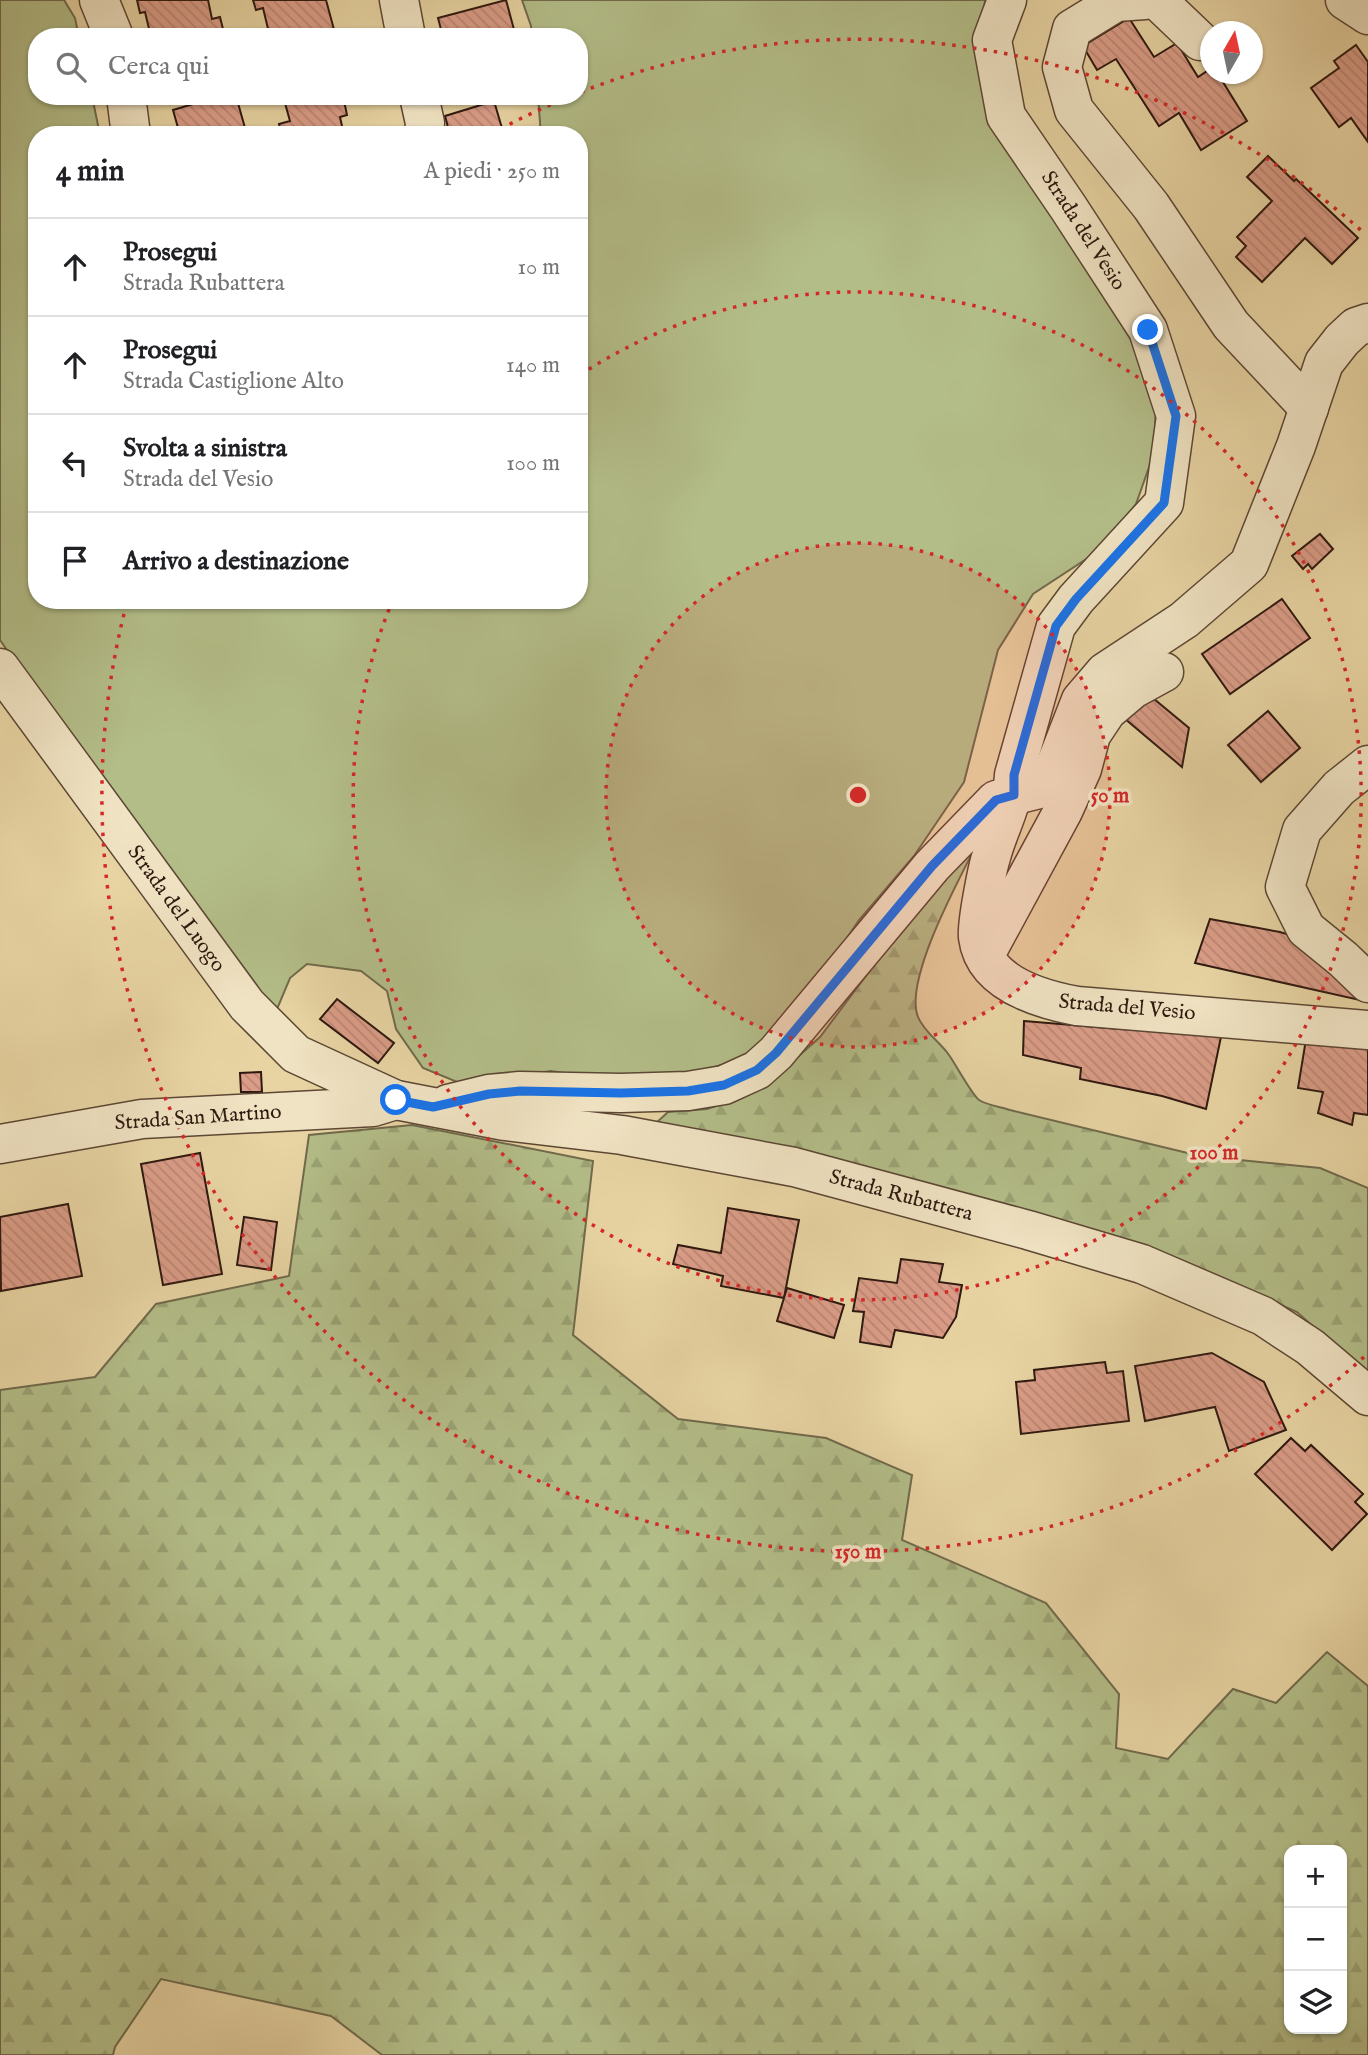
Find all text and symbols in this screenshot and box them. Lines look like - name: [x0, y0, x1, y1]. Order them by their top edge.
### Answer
- north arrow: [1200, 21, 1263, 84]
- search box: [28, 28, 588, 105]
- icon: search: [52, 48, 90, 86]
- text: Cerca qui: [108, 50, 209, 83]
- text: 4 min: [56, 153, 124, 191]
- text: A piedi · 250 m: [424, 157, 560, 186]
- street label: Strada del Vesio: [1034, 166, 1132, 296]
- text: Prosegui: [123, 236, 217, 269]
- icon: ahead: [56, 248, 94, 286]
- text: 10 m: [517, 253, 560, 282]
- text: Strada Rubattera: [123, 269, 285, 298]
- route end: [1132, 314, 1163, 345]
- text: Prosegui: [123, 334, 217, 367]
- icon: ahead: [56, 346, 94, 384]
- text: 140 m: [506, 351, 560, 380]
- text: Strada Castiglione Alto: [123, 367, 344, 396]
- text: Svolta a sinistra: [123, 432, 287, 465]
- icon: left: [56, 444, 94, 482]
- text: 100 m: [506, 449, 560, 478]
- text: Strada del Vesio: [123, 465, 273, 494]
- icon: arrive: [56, 542, 94, 580]
- text: Arrivo a destinazione: [123, 545, 349, 578]
- centre of rings: [846, 783, 870, 807]
- text: 50 m: [1091, 783, 1130, 810]
- street label: Strada del Luogo: [121, 840, 231, 978]
- street label: Strada del Vesio: [1057, 989, 1197, 1027]
- route start: [380, 1084, 411, 1115]
- street label: Strada San Martino: [114, 1099, 282, 1137]
- text: 100 m: [1189, 1140, 1239, 1167]
- street label: Strada Rubattera: [826, 1164, 977, 1228]
- text: 150 m: [835, 1539, 882, 1566]
- map controls: [1284, 1845, 1347, 2034]
- button: +: [1284, 1845, 1347, 1908]
- button: −: [1284, 1908, 1347, 1971]
- button: layers: [1284, 1971, 1347, 2034]

